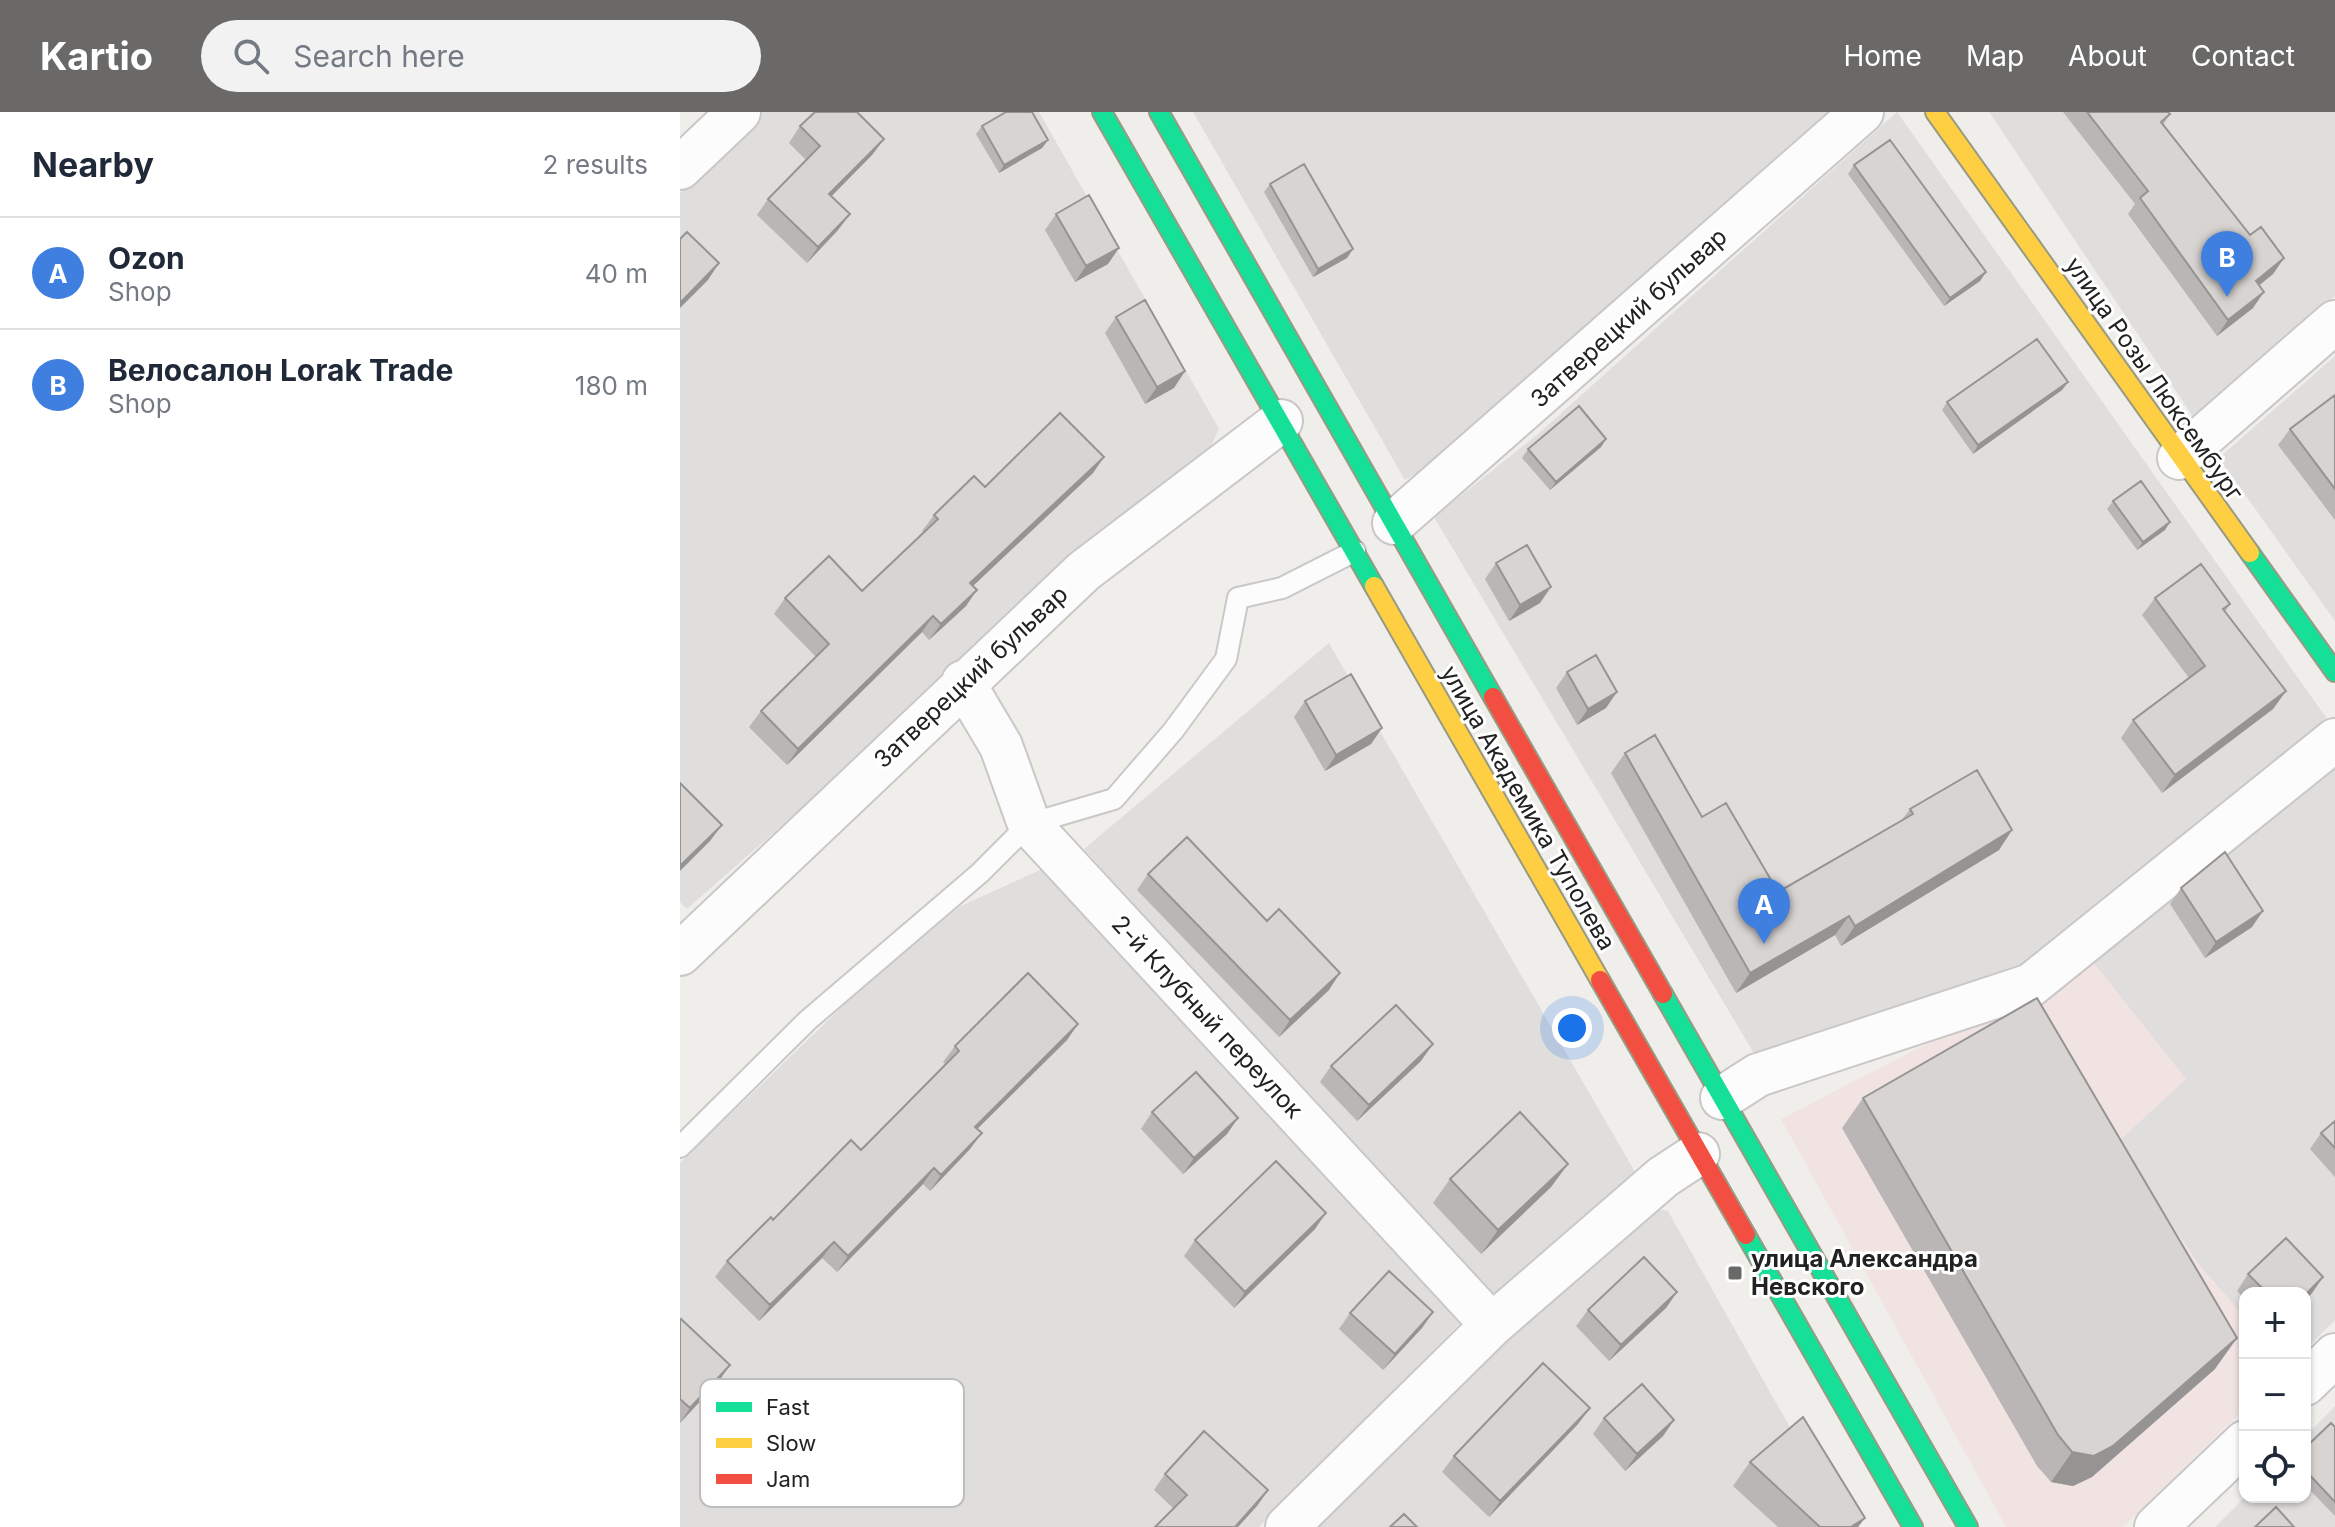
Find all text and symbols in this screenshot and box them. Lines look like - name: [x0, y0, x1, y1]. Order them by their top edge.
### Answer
- search box: [201, 20, 761, 92]
- text: Kartio: [40, 33, 153, 79]
- icon: search: [229, 34, 273, 78]
- text: Search here: [293, 38, 465, 74]
- text: Home: [1843, 39, 1922, 73]
- text: Map: [1966, 39, 2024, 73]
- text: About: [2068, 39, 2147, 73]
- text: Contact: [2191, 39, 2295, 73]
- text: Nearby: [32, 144, 154, 185]
- text: 2 results: [543, 149, 648, 180]
- street label: Затверецкий бульвар: [1525, 222, 1733, 413]
- pin: B: [2201, 231, 2253, 297]
- text: Ozon: [108, 240, 185, 276]
- street label: улица Розы Люксембург: [2059, 251, 2250, 506]
- text: A: [48, 258, 68, 289]
- text: 40 m: [585, 258, 648, 289]
- text: Shop: [108, 276, 172, 307]
- text: Велосалон Lorak Trade: [108, 352, 453, 388]
- text: B: [49, 370, 67, 401]
- text: 180 m: [575, 370, 648, 401]
- text: Shop: [108, 388, 172, 419]
- street label: Затверецкий бульвар: [868, 579, 1073, 774]
- street label: улица Академика Туполева: [1435, 660, 1622, 955]
- pin: A: [1738, 878, 1790, 944]
- street label: 2-й Клубный переулок: [1106, 909, 1309, 1124]
- your location: [1552, 1008, 1592, 1048]
- place label: улица Александра Невского: [1751, 1244, 1978, 1301]
- marker: улица Александра Невского: [1726, 1264, 1744, 1282]
- map controls: [2239, 1287, 2311, 1503]
- button: +: [2239, 1287, 2311, 1359]
- button: −: [2239, 1359, 2311, 1431]
- legend: [700, 1379, 964, 1507]
- text: Fast: [766, 1394, 810, 1420]
- text: Slow: [766, 1430, 816, 1456]
- button: locate: [2239, 1431, 2311, 1503]
- text: Jam: [766, 1466, 810, 1492]

